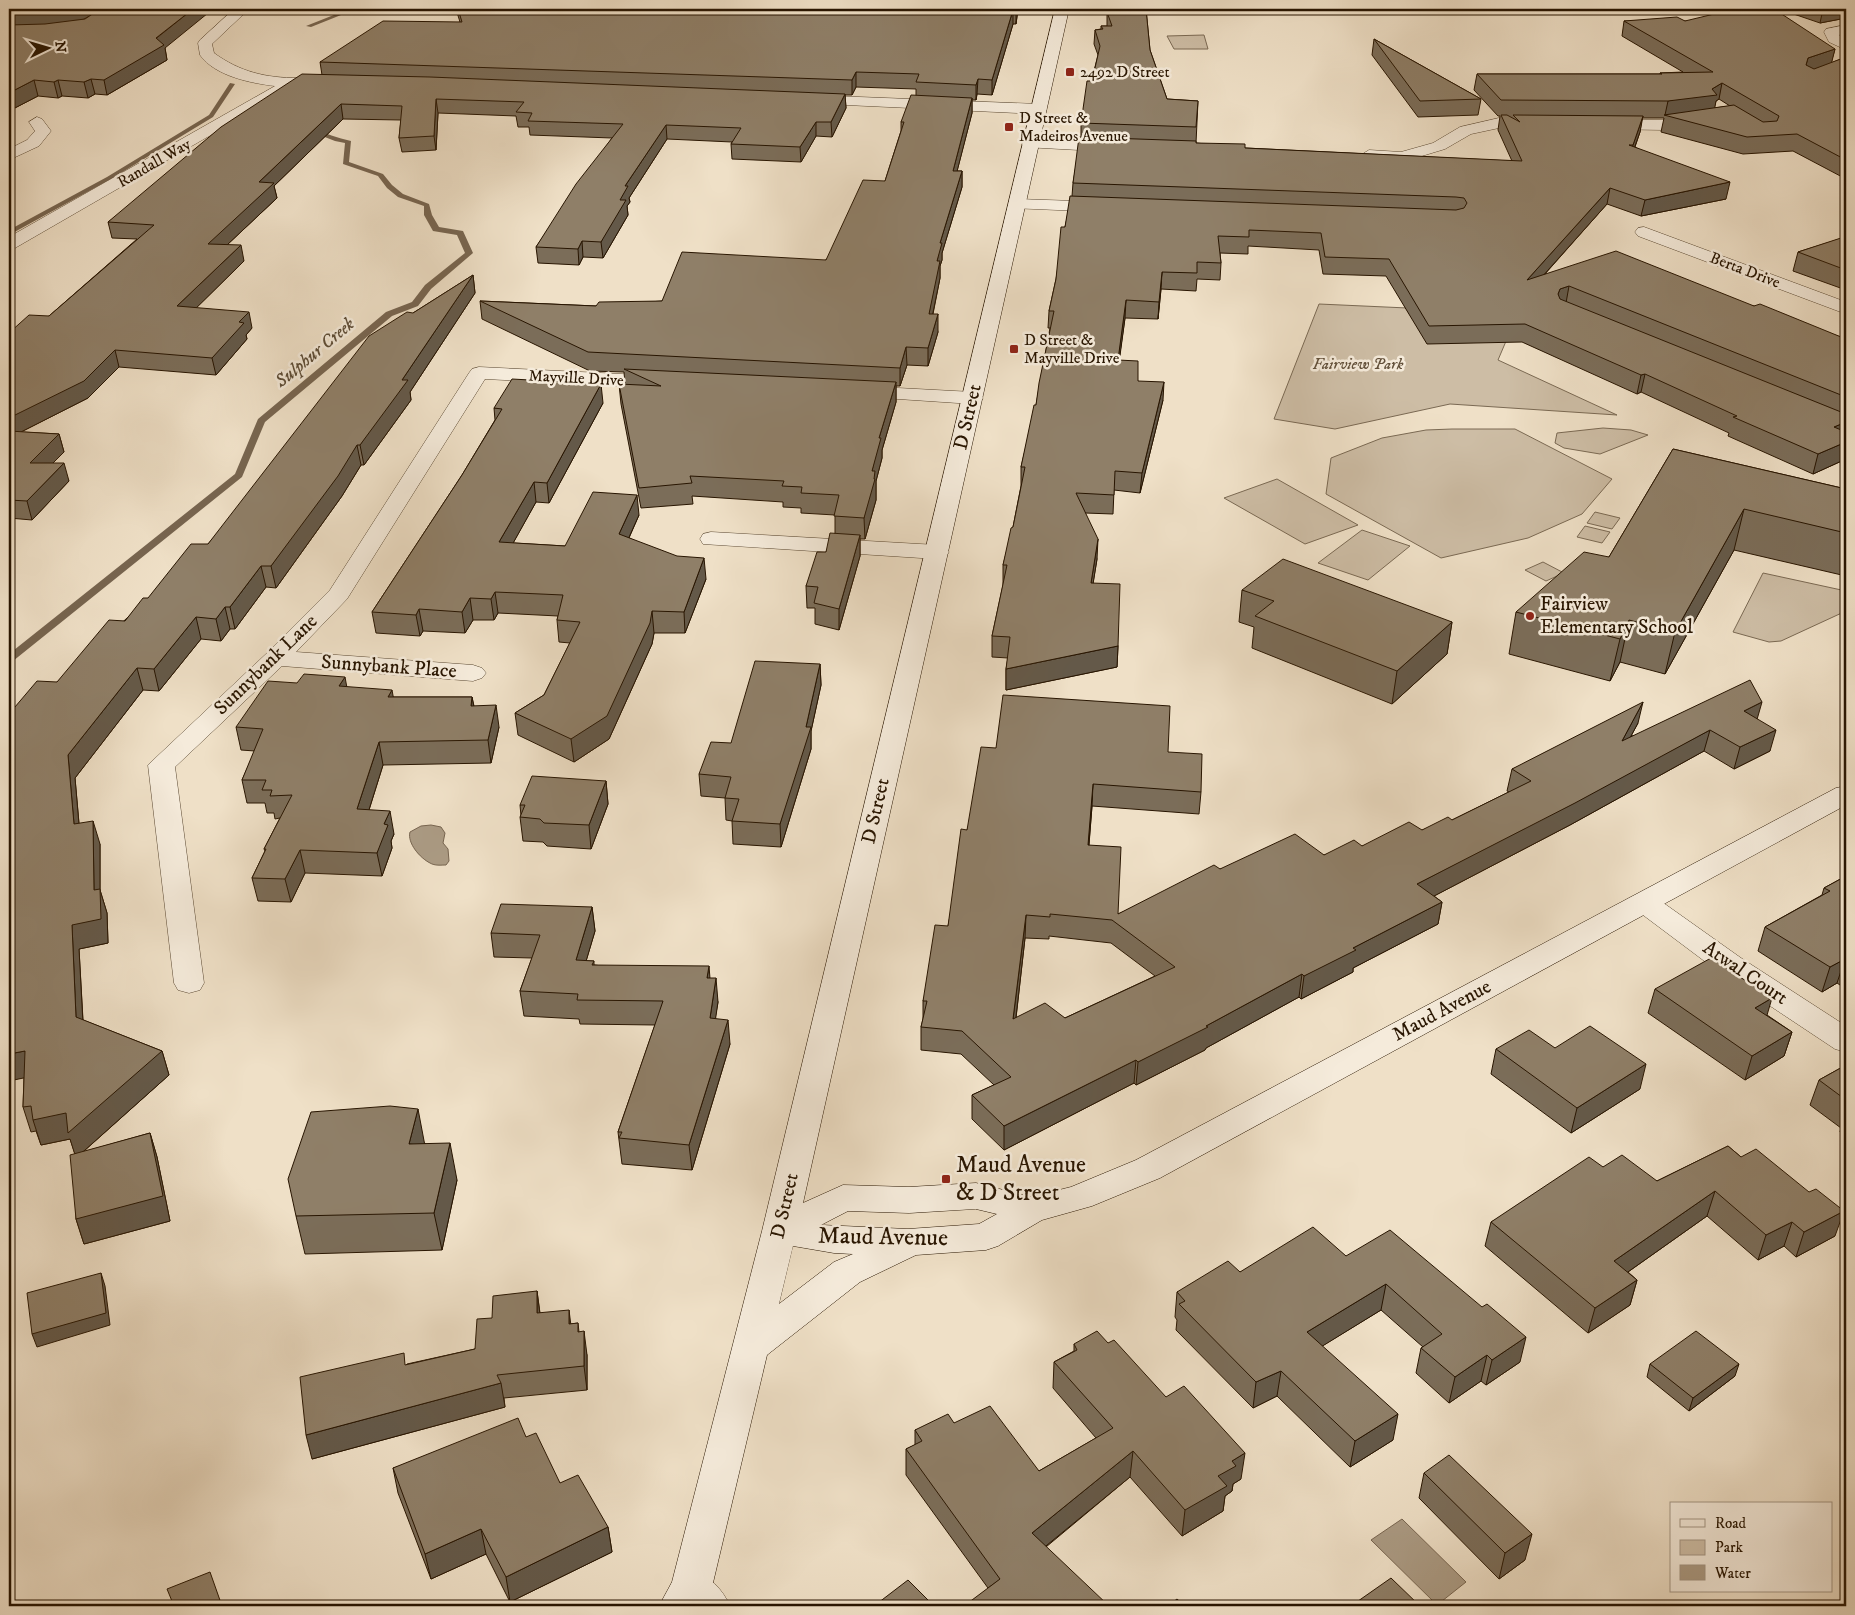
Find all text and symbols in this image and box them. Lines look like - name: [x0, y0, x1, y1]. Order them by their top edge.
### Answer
- north arrow: [22, 22, 72, 72]
- text: N: [50, 40, 69, 54]
- place label: 2492 D Street: [1080, 62, 1170, 82]
- marker: 2492 D Street: [1064, 66, 1076, 78]
- place label: D Street & Madeiros Avenue: [1019, 108, 1128, 146]
- marker: D Street & Madeiros Avenue: [1003, 121, 1015, 133]
- street label: Randall Way: [114, 134, 195, 192]
- street label: Berta Drive: [1707, 247, 1783, 293]
- water label: Sulphur Creek: [270, 313, 360, 393]
- place label: D Street & Mayville Drive: [1024, 330, 1120, 368]
- marker: D Street & Mayville Drive: [1008, 343, 1020, 355]
- park label: Fairview Park: [1313, 354, 1404, 374]
- street label: Mayville Drive: [528, 366, 624, 391]
- street label: D Street: [948, 382, 988, 452]
- place label: Fairview Elementary School: [1540, 592, 1693, 640]
- street label: Sunnybank Lane: [209, 609, 323, 721]
- marker: Fairview Elementary School: [1524, 610, 1536, 622]
- street label: Sunnybank Place: [320, 650, 458, 684]
- street label: D Street: [856, 776, 896, 846]
- street label: Atwal Court: [1698, 935, 1792, 1011]
- street label: Maud Avenue: [1388, 975, 1496, 1047]
- place label: Maud Avenue & D Street: [956, 1150, 1086, 1208]
- street label: D Street: [765, 1171, 805, 1241]
- marker: Maud Avenue & D Street: [940, 1173, 952, 1185]
- street label: Maud Avenue: [818, 1221, 948, 1253]
- legend: [1670, 1502, 1832, 1592]
- text: Road: [1715, 1514, 1747, 1533]
- text: Park: [1715, 1538, 1744, 1557]
- text: Water: [1714, 1564, 1751, 1583]

